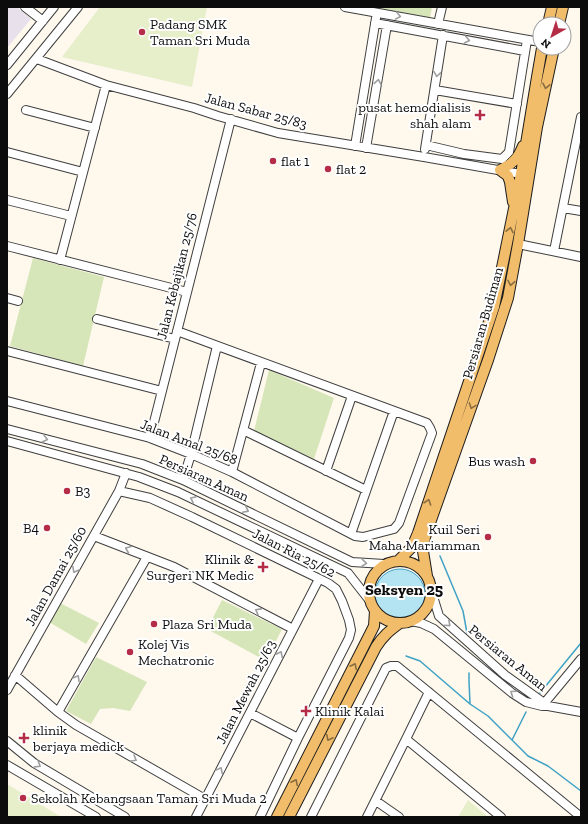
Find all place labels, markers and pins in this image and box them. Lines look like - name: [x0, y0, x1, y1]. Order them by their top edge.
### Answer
- place label: Padang SMK Taman Sri Muda: [150, 16, 250, 49]
- marker: Padang SMK Taman Sri Muda: [137, 27, 147, 37]
- place label: pusat hemodialisis shah alam: [358, 99, 471, 132]
- marker: pusat hemodialisis shah alam: [474, 109, 486, 121]
- place label: flat 1: [281, 153, 310, 170]
- marker: flat 1: [268, 156, 278, 166]
- place label: flat 2: [336, 161, 366, 178]
- marker: flat 2: [323, 164, 333, 174]
- place label: Bus wash: [468, 453, 525, 470]
- marker: Bus wash: [528, 456, 538, 466]
- place label: B3: [75, 483, 90, 500]
- marker: B3: [62, 486, 72, 496]
- place label: B4: [23, 520, 39, 537]
- place label: Kuil Seri Maha Mariamman: [369, 521, 480, 554]
- marker: B4: [42, 523, 52, 533]
- marker: Kuil Seri Maha Mariamman: [483, 532, 493, 542]
- place label: Klinik & Surgeri NK Medic: [147, 551, 254, 584]
- marker: Klinik & Surgeri NK Medic: [257, 561, 269, 573]
- place label: Plaza Sri Muda: [162, 616, 252, 633]
- marker: Plaza Sri Muda: [149, 619, 159, 629]
- place label: Kolej Vis Mechatronic: [138, 636, 214, 669]
- marker: Kolej Vis Mechatronic: [125, 647, 135, 657]
- place label: Klinik Kalai: [315, 703, 384, 720]
- marker: Klinik Kalai: [300, 705, 312, 717]
- place label: klinik berjaya medick: [32, 722, 125, 755]
- marker: klinik berjaya medick: [18, 732, 30, 744]
- place label: Sekolah Kebangsaan Taman Sri Muda 2: [31, 790, 267, 807]
- marker: Sekolah Kebangsaan Taman Sri Muda 2: [18, 793, 28, 803]

